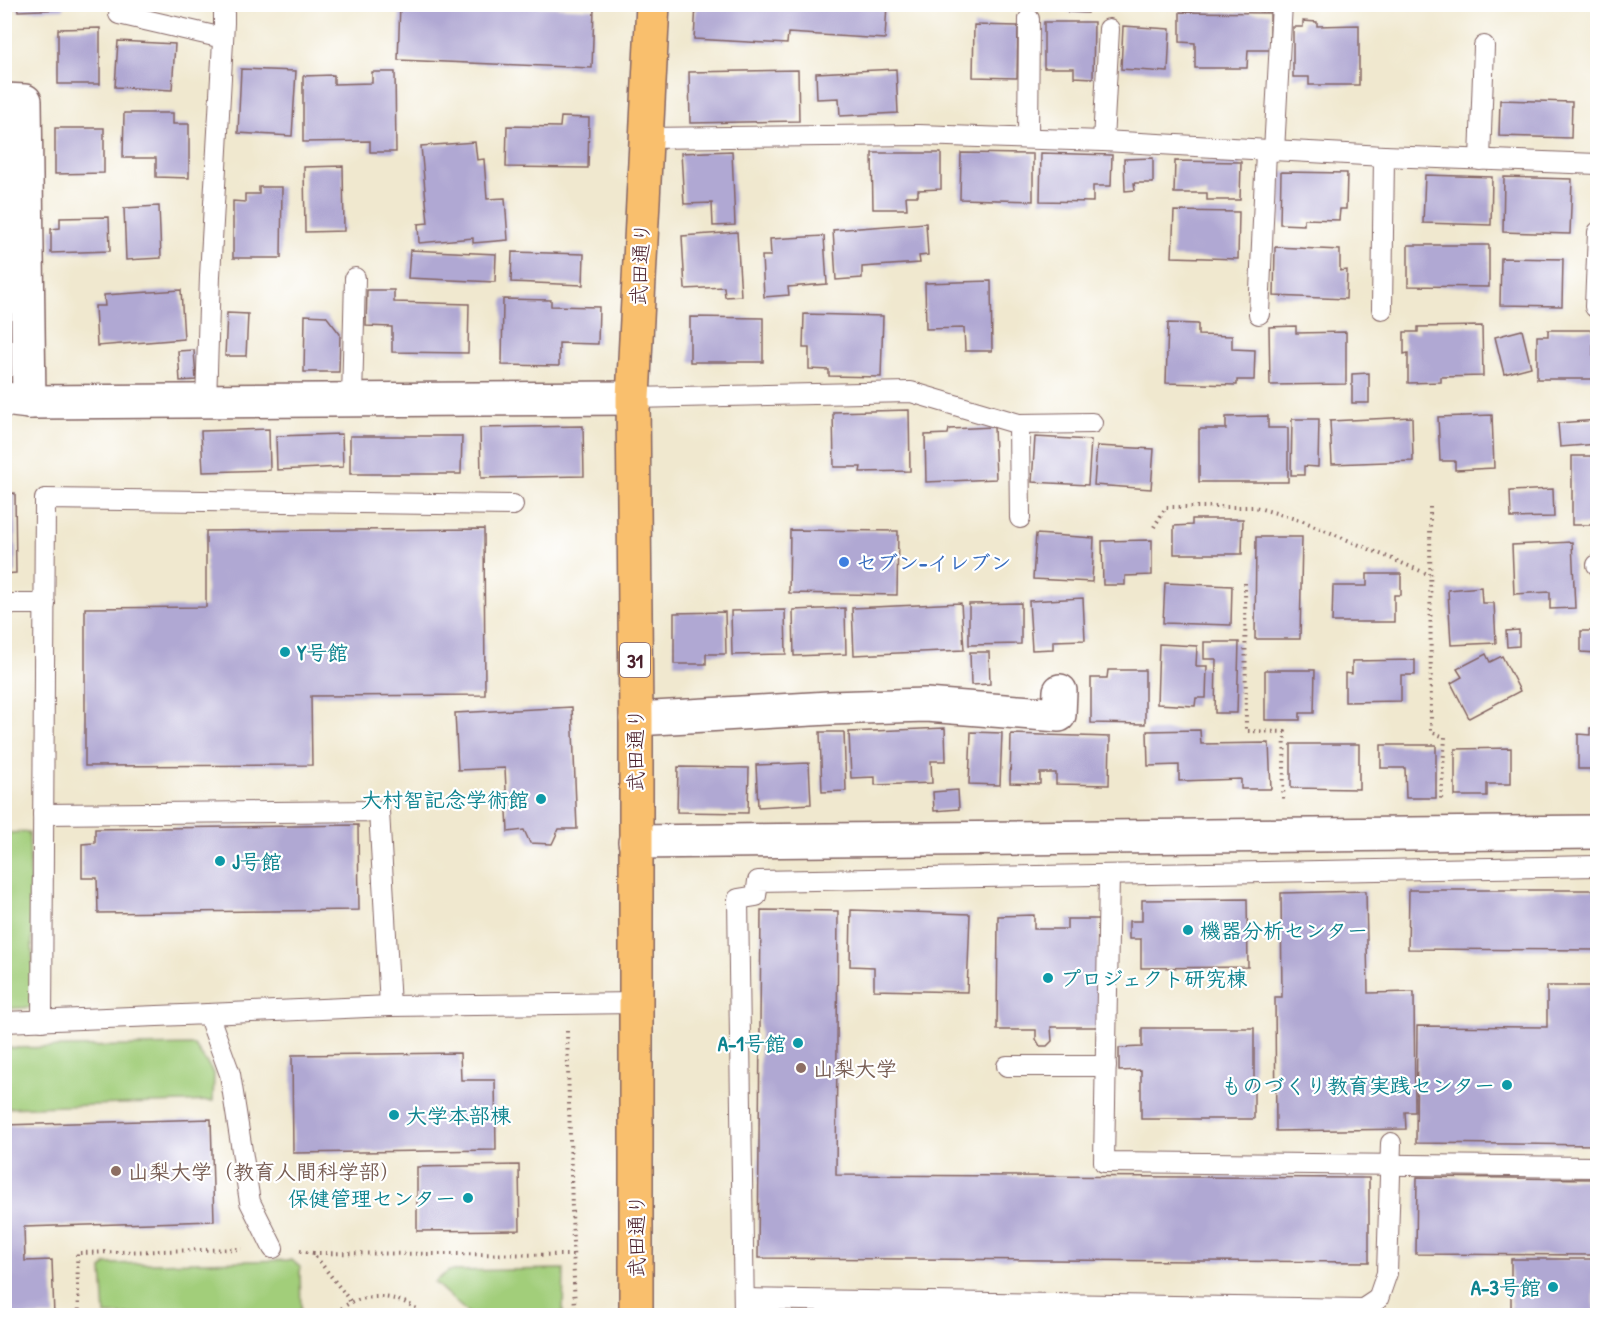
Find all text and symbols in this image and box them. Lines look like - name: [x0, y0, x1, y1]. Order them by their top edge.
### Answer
- street label: 武田通り: [623, 221, 657, 307]
- place label: セブン-イレブン: [856, 548, 1011, 577]
- marker: セブン-イレブン: [837, 555, 851, 569]
- place label: Y号館: [297, 638, 348, 667]
- road number: 31: [620, 643, 650, 677]
- marker: Y号館: [278, 645, 292, 659]
- street label: 武田通り: [621, 708, 650, 792]
- place label: 大村智記念学術館: [361, 785, 529, 814]
- marker: 大村智記念学術館: [534, 792, 548, 806]
- place label: J号館: [232, 847, 282, 876]
- marker: J号館: [213, 854, 227, 868]
- place label: 機器分析センター: [1200, 916, 1368, 945]
- marker: 機器分析センター: [1181, 923, 1195, 937]
- place label: プロジェクト研究棟: [1060, 964, 1247, 993]
- marker: プロジェクト研究棟: [1041, 971, 1055, 985]
- place label: A-1号館: [718, 1029, 786, 1058]
- marker: A-1号館: [791, 1036, 805, 1050]
- place label: 山梨大学: [813, 1054, 897, 1083]
- marker: 山梨大学: [794, 1061, 808, 1075]
- place label: ものづくり教育実践センター: [1221, 1071, 1495, 1100]
- marker: ものづくり教育実践センター: [1500, 1078, 1514, 1092]
- place label: 大学本部棟: [406, 1101, 511, 1130]
- marker: 大学本部棟: [387, 1108, 401, 1122]
- place label: 山梨大学（教育人間科学部）: [128, 1157, 401, 1186]
- marker: 山梨大学（教育人間科学部）: [109, 1164, 123, 1178]
- place label: 保健管理センター: [288, 1184, 456, 1213]
- marker: 保健管理センター: [461, 1191, 475, 1205]
- street label: 武田通り: [622, 1194, 651, 1278]
- place label: A-3号館: [1471, 1273, 1541, 1302]
- marker: A-3号館: [1546, 1280, 1560, 1294]

